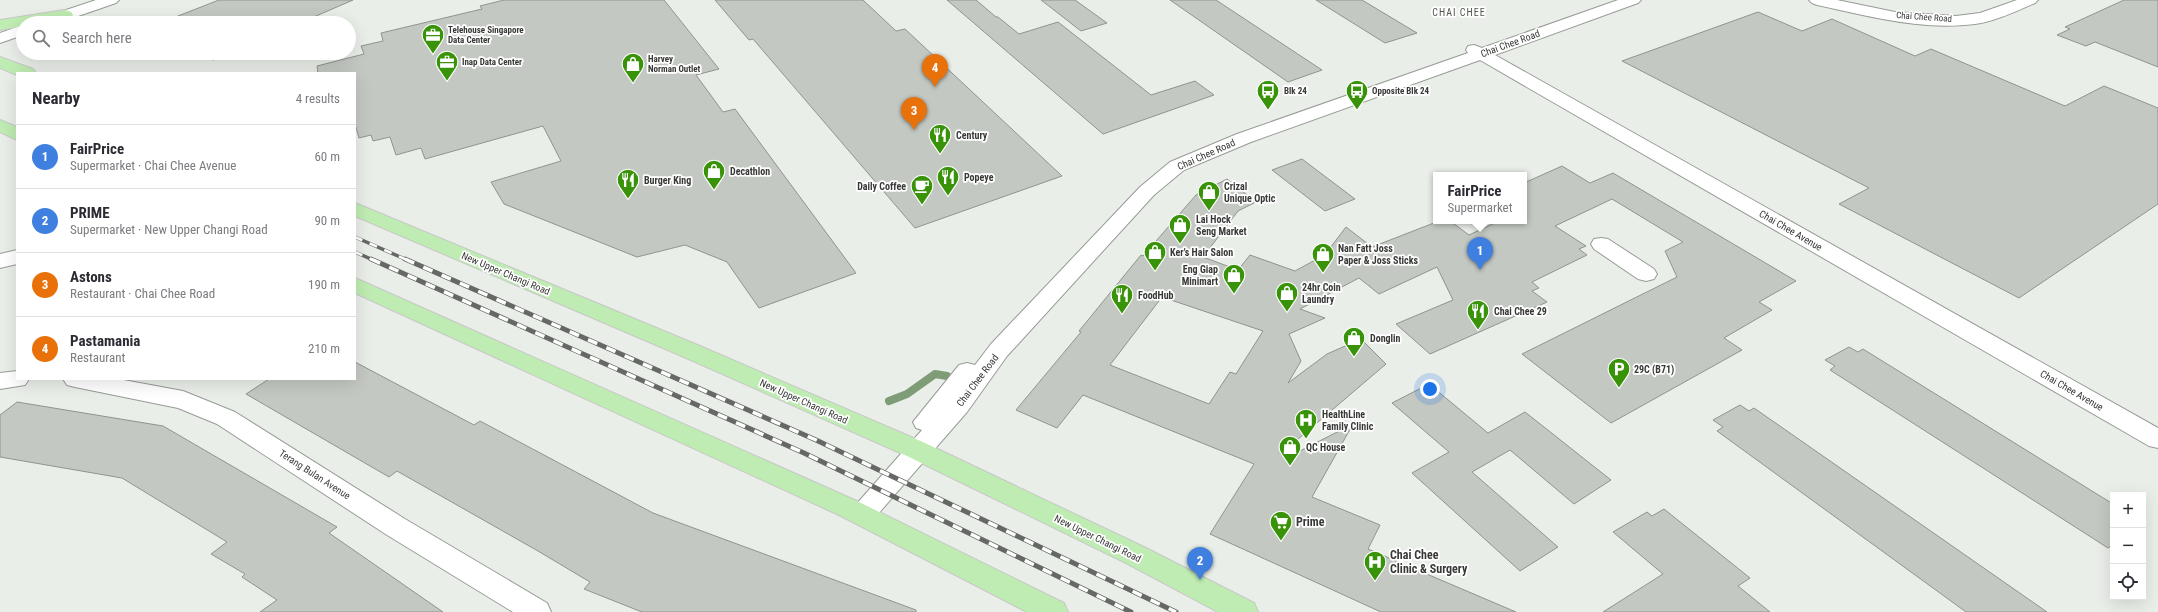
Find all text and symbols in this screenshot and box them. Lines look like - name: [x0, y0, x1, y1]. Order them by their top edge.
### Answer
- district label: CHAI CHEE: [1432, 7, 1486, 18]
- street label: Chai Chee Road: [1896, 10, 1952, 24]
- search box: [16, 16, 356, 60]
- office icon: Telehouse Singapore Data Center: [420, 22, 446, 55]
- place label: Telehouse Singapore Data Center: [448, 25, 524, 45]
- icon: search: [30, 27, 52, 49]
- street label: Chai Chee Road: [1479, 28, 1541, 59]
- text: Search here: [62, 29, 132, 47]
- office icon: Inap Data Center: [434, 49, 460, 82]
- shop icon: Harvey Norman Outlet: [620, 51, 646, 84]
- place label: Harvey Norman Outlet: [648, 54, 701, 74]
- pin: 4: [922, 54, 948, 87]
- place label: Inap Data Center: [462, 57, 522, 67]
- bus stop icon: Blk 24: [1255, 78, 1281, 111]
- bus stop icon: Opposite Blk 24: [1344, 78, 1370, 111]
- place label: Blk 24: [1284, 86, 1307, 96]
- place label: Opposite Blk 24: [1372, 86, 1430, 96]
- text: Nearby: [32, 88, 80, 108]
- text: 4 results: [296, 91, 340, 106]
- pin: 3: [901, 97, 927, 130]
- restaurant icon: Century: [927, 122, 953, 155]
- place label: Century: [956, 130, 988, 141]
- street label: Chai Chee Road: [1176, 137, 1237, 172]
- text: FairPrice: [70, 140, 124, 158]
- text: 1: [42, 149, 48, 164]
- text: 60 m: [314, 149, 340, 164]
- text: Supermarket · Chai Chee Avenue: [70, 158, 236, 173]
- shop icon: Decathlon: [701, 158, 727, 191]
- restaurant icon: Popeye: [935, 164, 961, 197]
- place label: Decathlon: [730, 166, 770, 177]
- restaurant icon: Burger King: [615, 167, 641, 200]
- place label: Popeye: [964, 172, 994, 183]
- popup: [1433, 172, 1527, 224]
- cafe icon: Daily Coffee: [909, 173, 935, 206]
- place label: Burger King: [644, 175, 691, 186]
- shop icon: Crizal Unique Optic: [1196, 179, 1222, 212]
- place label: Daily Coffee: [857, 181, 906, 192]
- place label: Crizal Unique Optic: [1224, 181, 1276, 204]
- text: FairPrice: [1447, 182, 1501, 200]
- text: Supermarket: [1447, 200, 1513, 215]
- text: PRIME: [70, 204, 110, 222]
- street label: Chai Chee Avenue: [1757, 208, 1824, 253]
- shop icon: Lai Hock Seng Market: [1167, 212, 1193, 245]
- text: 2: [42, 213, 48, 228]
- text: 90 m: [314, 213, 340, 228]
- place label: Lai Hock Seng Market: [1196, 214, 1247, 237]
- text: Supermarket · New Upper Changi Road: [70, 222, 268, 237]
- pin: 1: [1467, 237, 1493, 270]
- shop icon: Ker’s Hair Salon: [1142, 239, 1168, 272]
- shop icon: Nan Fatt Joss Paper & Joss Sticks: [1310, 241, 1336, 274]
- place label: Nan Fatt Joss Paper & Joss Sticks: [1338, 243, 1418, 266]
- place label: Ker’s Hair Salon: [1170, 247, 1233, 258]
- street label: New Upper Changi Road: [460, 250, 552, 297]
- shop icon: Eng Giap Minimart: [1221, 262, 1247, 295]
- place label: Eng Giap Minimart: [1182, 264, 1218, 287]
- text: Astons: [70, 268, 112, 286]
- text: 3: [42, 277, 48, 292]
- text: 190 m: [308, 277, 340, 292]
- shop icon: 24hr Coin Laundry: [1274, 280, 1300, 313]
- restaurant icon: FoodHub: [1109, 282, 1135, 315]
- place label: 24hr Coin Laundry: [1302, 282, 1341, 305]
- text: Restaurant · Chai Chee Road: [70, 286, 215, 301]
- place label: FoodHub: [1138, 290, 1174, 301]
- restaurant icon: Chai Chee 29: [1465, 298, 1491, 331]
- place label: Chai Chee 29: [1494, 306, 1547, 317]
- shop icon: Donglin: [1341, 325, 1367, 358]
- text: Pastamania: [70, 332, 140, 350]
- place label: Donglin: [1370, 333, 1401, 344]
- text: 4: [42, 341, 48, 356]
- text: 210 m: [308, 341, 340, 356]
- text: Restaurant: [70, 350, 125, 365]
- street label: Chai Chee Road: [954, 352, 1001, 408]
- parking icon: 29C (B71): [1606, 356, 1632, 389]
- place label: 29C (B71): [1634, 364, 1674, 376]
- street label: Chai Chee Avenue: [2038, 368, 2105, 413]
- street label: New Upper Changi Road: [758, 377, 849, 426]
- your location: [1420, 379, 1440, 399]
- hospital icon: HealthLine Family Clinic: [1293, 407, 1319, 440]
- place label: HealthLine Family Clinic: [1322, 409, 1374, 432]
- shop icon: QC House: [1277, 434, 1303, 467]
- place label: QC House: [1306, 442, 1346, 453]
- street label: Terang Bulan Avenue: [277, 447, 353, 502]
- map controls: [2110, 492, 2146, 600]
- button: +: [2110, 492, 2146, 528]
- supermarket icon: Prime: [1268, 509, 1294, 542]
- street label: New Upper Changi Road: [1053, 513, 1143, 564]
- place label: Prime: [1296, 515, 1325, 529]
- button: −: [2110, 528, 2146, 564]
- pin: 2: [1187, 547, 1213, 580]
- place label: Chai Chee Clinic & Surgery: [1390, 548, 1468, 576]
- hospital icon: Chai Chee Clinic & Surgery: [1362, 549, 1388, 582]
- button: locate: [2110, 564, 2146, 600]

